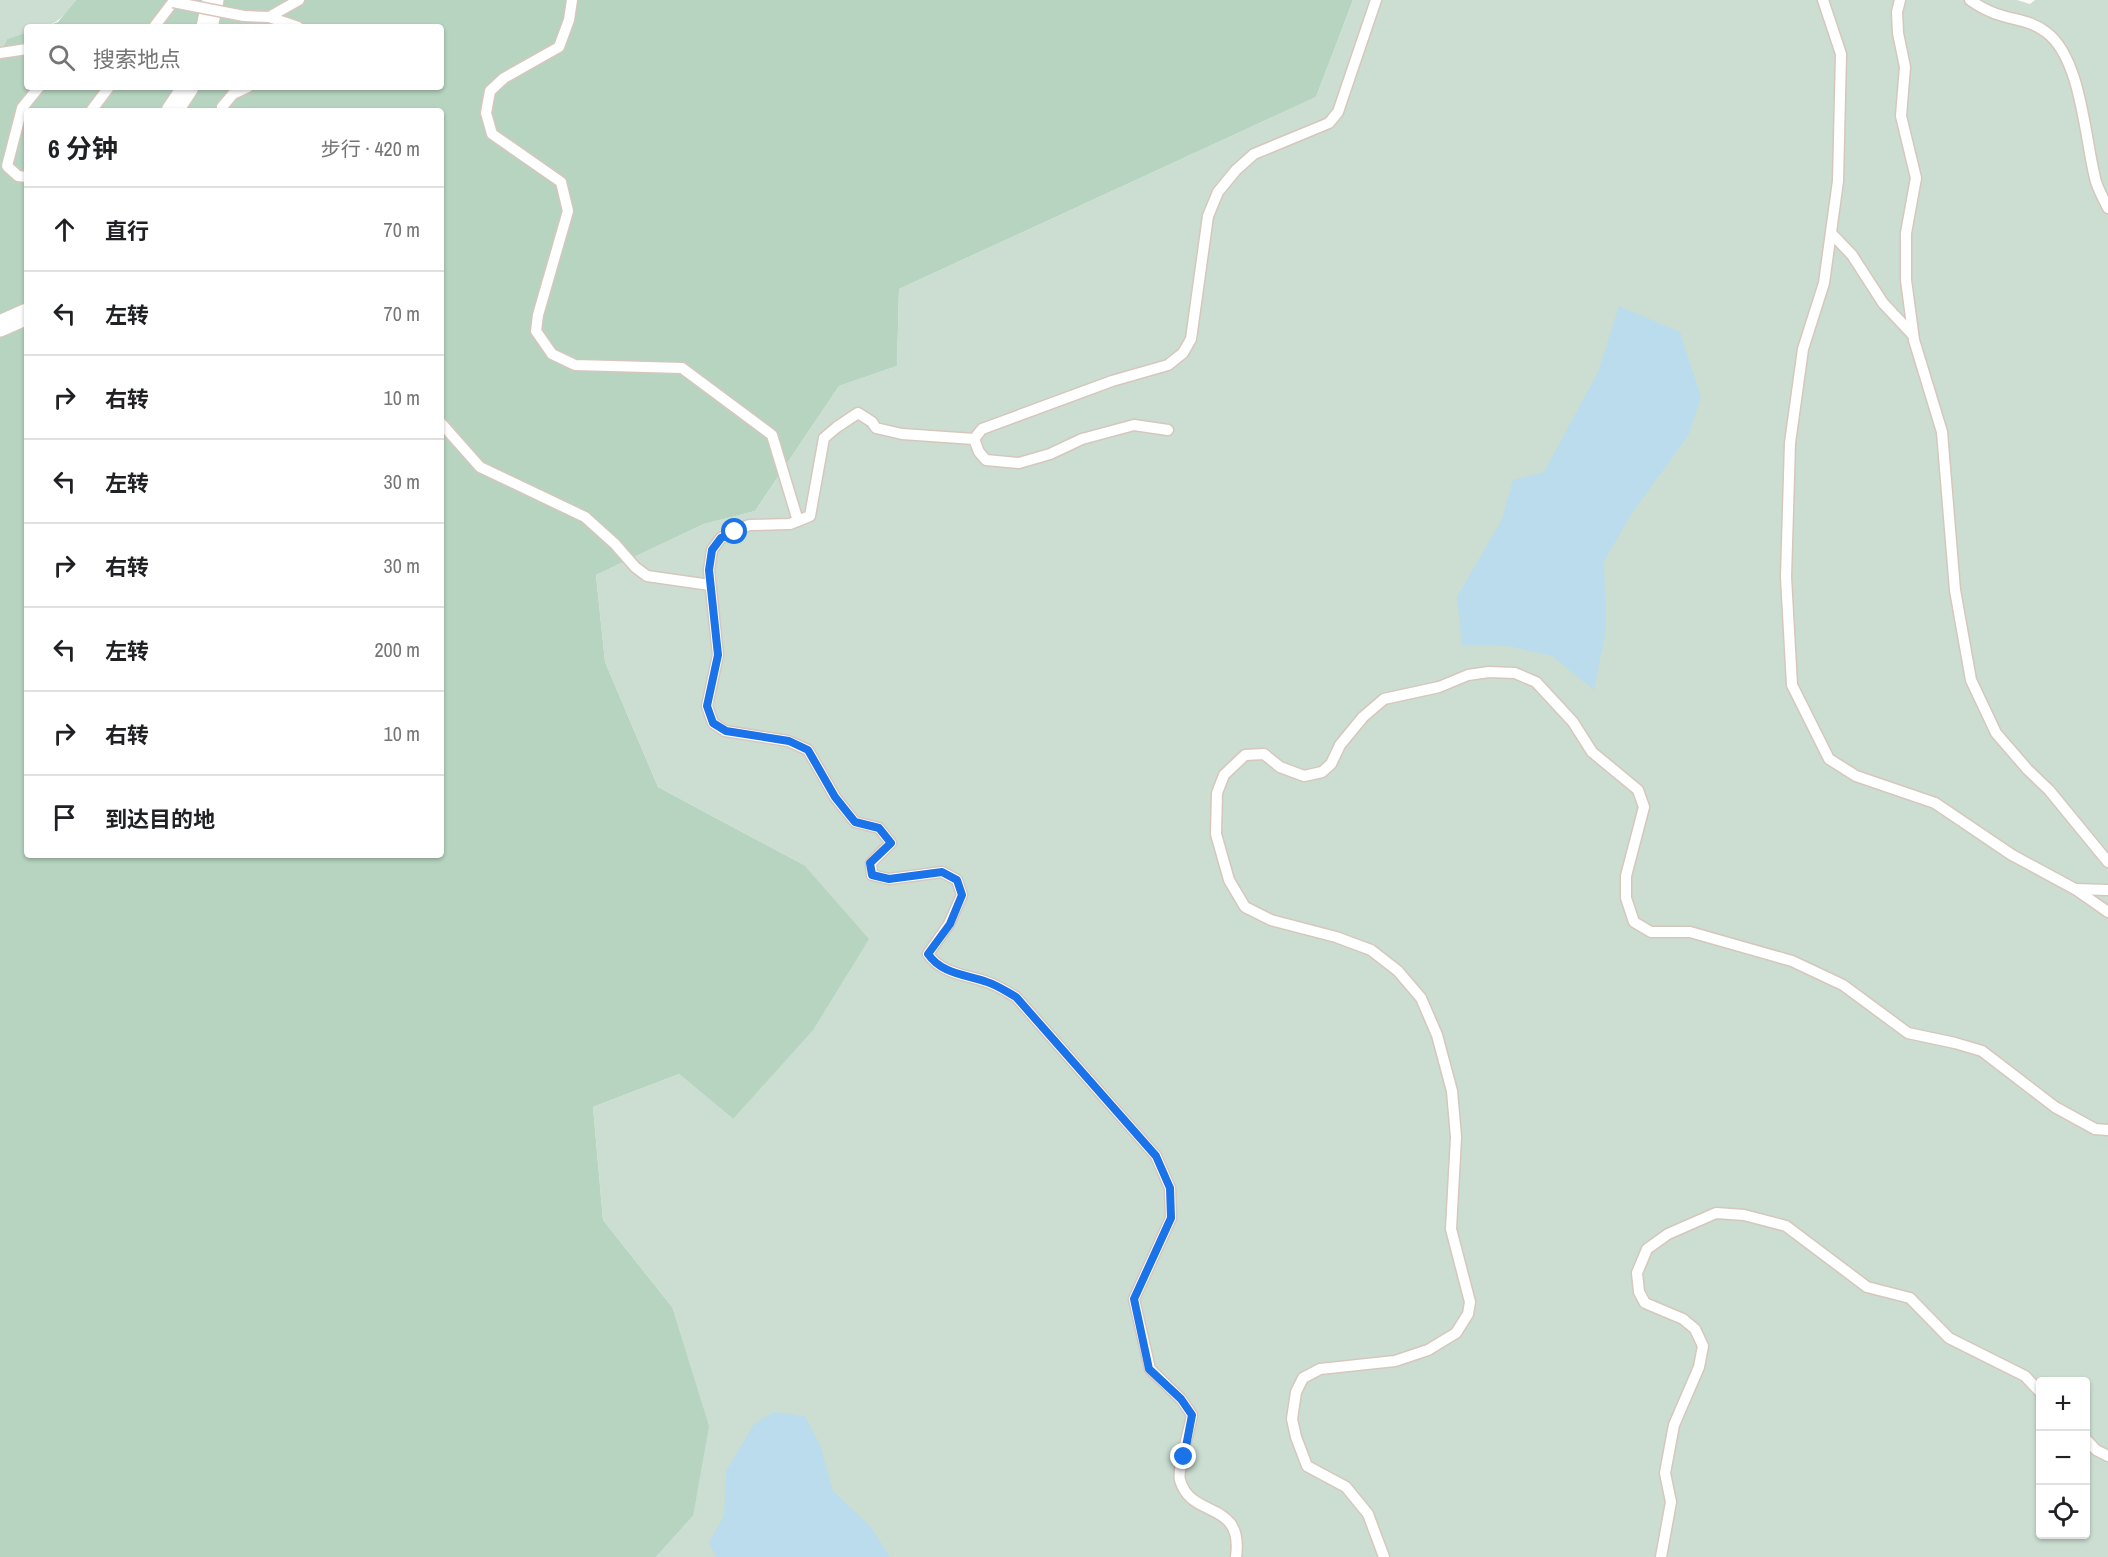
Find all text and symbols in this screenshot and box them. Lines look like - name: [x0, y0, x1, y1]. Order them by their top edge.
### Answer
- search box: [24, 24, 444, 90]
- icon: search: [45, 41, 78, 74]
- text: 搜索地点: [93, 44, 181, 74]
- text: 6 分钟: [48, 131, 118, 166]
- text: 步行 · 420 m: [321, 135, 420, 162]
- icon: ahead: [48, 213, 81, 246]
- text: 直行: [105, 216, 149, 246]
- text: 70 m: [384, 216, 420, 243]
- icon: left: [48, 297, 81, 330]
- text: 左转: [105, 300, 149, 330]
- text: 70 m: [384, 300, 420, 327]
- icon: right: [48, 381, 81, 414]
- text: 右转: [105, 384, 149, 414]
- text: 10 m: [384, 384, 420, 411]
- icon: left: [48, 465, 81, 498]
- text: 左转: [105, 468, 149, 498]
- text: 30 m: [384, 468, 420, 495]
- route start: [721, 518, 747, 544]
- icon: right: [48, 549, 81, 582]
- text: 右转: [105, 552, 149, 582]
- text: 30 m: [384, 552, 420, 579]
- icon: left: [48, 633, 81, 666]
- text: 左转: [105, 636, 149, 666]
- text: 200 m: [374, 636, 420, 663]
- icon: right: [48, 717, 81, 750]
- text: 右转: [105, 720, 149, 750]
- text: 10 m: [384, 720, 420, 747]
- icon: arrive: [48, 801, 81, 834]
- text: 到达目的地: [105, 804, 215, 834]
- map controls: [2036, 1377, 2090, 1539]
- button: +: [2036, 1377, 2090, 1431]
- button: −: [2036, 1431, 2090, 1485]
- route end: [1170, 1443, 1196, 1469]
- button: locate: [2036, 1485, 2090, 1539]

